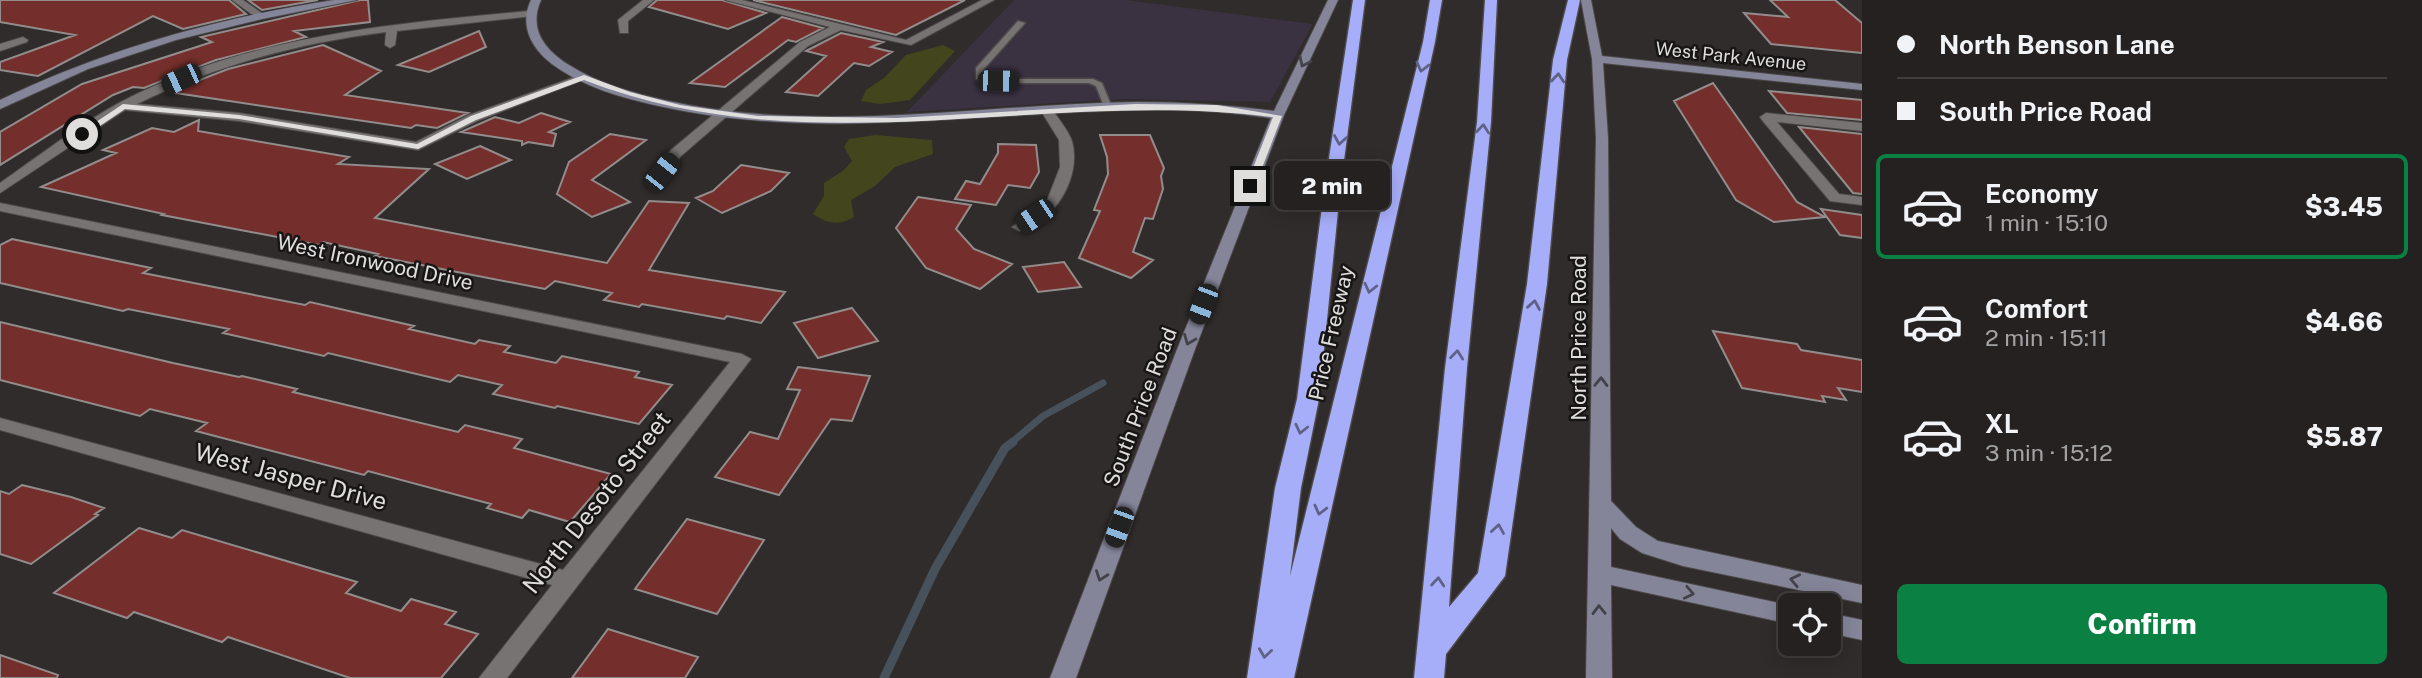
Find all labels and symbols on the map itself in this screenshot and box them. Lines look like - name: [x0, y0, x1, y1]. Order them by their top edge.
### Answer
- street label: West Park Avenue: [1655, 38, 1807, 74]
- one-way arrow: [1298, 55, 1312, 67]
- car: [158, 61, 205, 97]
- one-way arrow: [1416, 61, 1430, 73]
- car: [977, 70, 1020, 92]
- one-way arrow: [1550, 73, 1565, 84]
- route start: [66, 118, 98, 150]
- one-way arrow: [1475, 123, 1490, 134]
- one-way arrow: [1333, 135, 1348, 146]
- car: [641, 149, 684, 195]
- callout: 2 min: [1274, 162, 1390, 210]
- route end: [1234, 170, 1266, 202]
- car: [1012, 196, 1059, 236]
- street label: West Ironwood Drive: [275, 229, 475, 295]
- street label: North Price Road: [1566, 255, 1591, 421]
- street label: Price Freeway: [1303, 263, 1359, 403]
- car: [1186, 281, 1221, 327]
- one-way arrow: [1363, 282, 1378, 294]
- one-way arrow: [1526, 299, 1541, 311]
- street label: South Price Road: [1098, 324, 1182, 490]
- one-way arrow: [1184, 333, 1198, 345]
- one-way arrow: [1450, 349, 1465, 361]
- one-way arrow: [1593, 377, 1609, 387]
- street label: North Desoto Street: [516, 405, 676, 599]
- one-way arrow: [1295, 423, 1309, 435]
- street label: West Jasper Drive: [192, 437, 390, 515]
- car: [1102, 504, 1137, 550]
- one-way arrow: [1314, 504, 1328, 516]
- one-way arrow: [1490, 523, 1505, 535]
- one-way arrow: [1096, 569, 1110, 581]
- one-way arrow: [1789, 573, 1801, 588]
- one-way arrow: [1430, 576, 1445, 587]
- one-way arrow: [1683, 585, 1695, 600]
- one-way arrow: [1591, 604, 1607, 615]
- one-way arrow: [1258, 647, 1273, 659]

